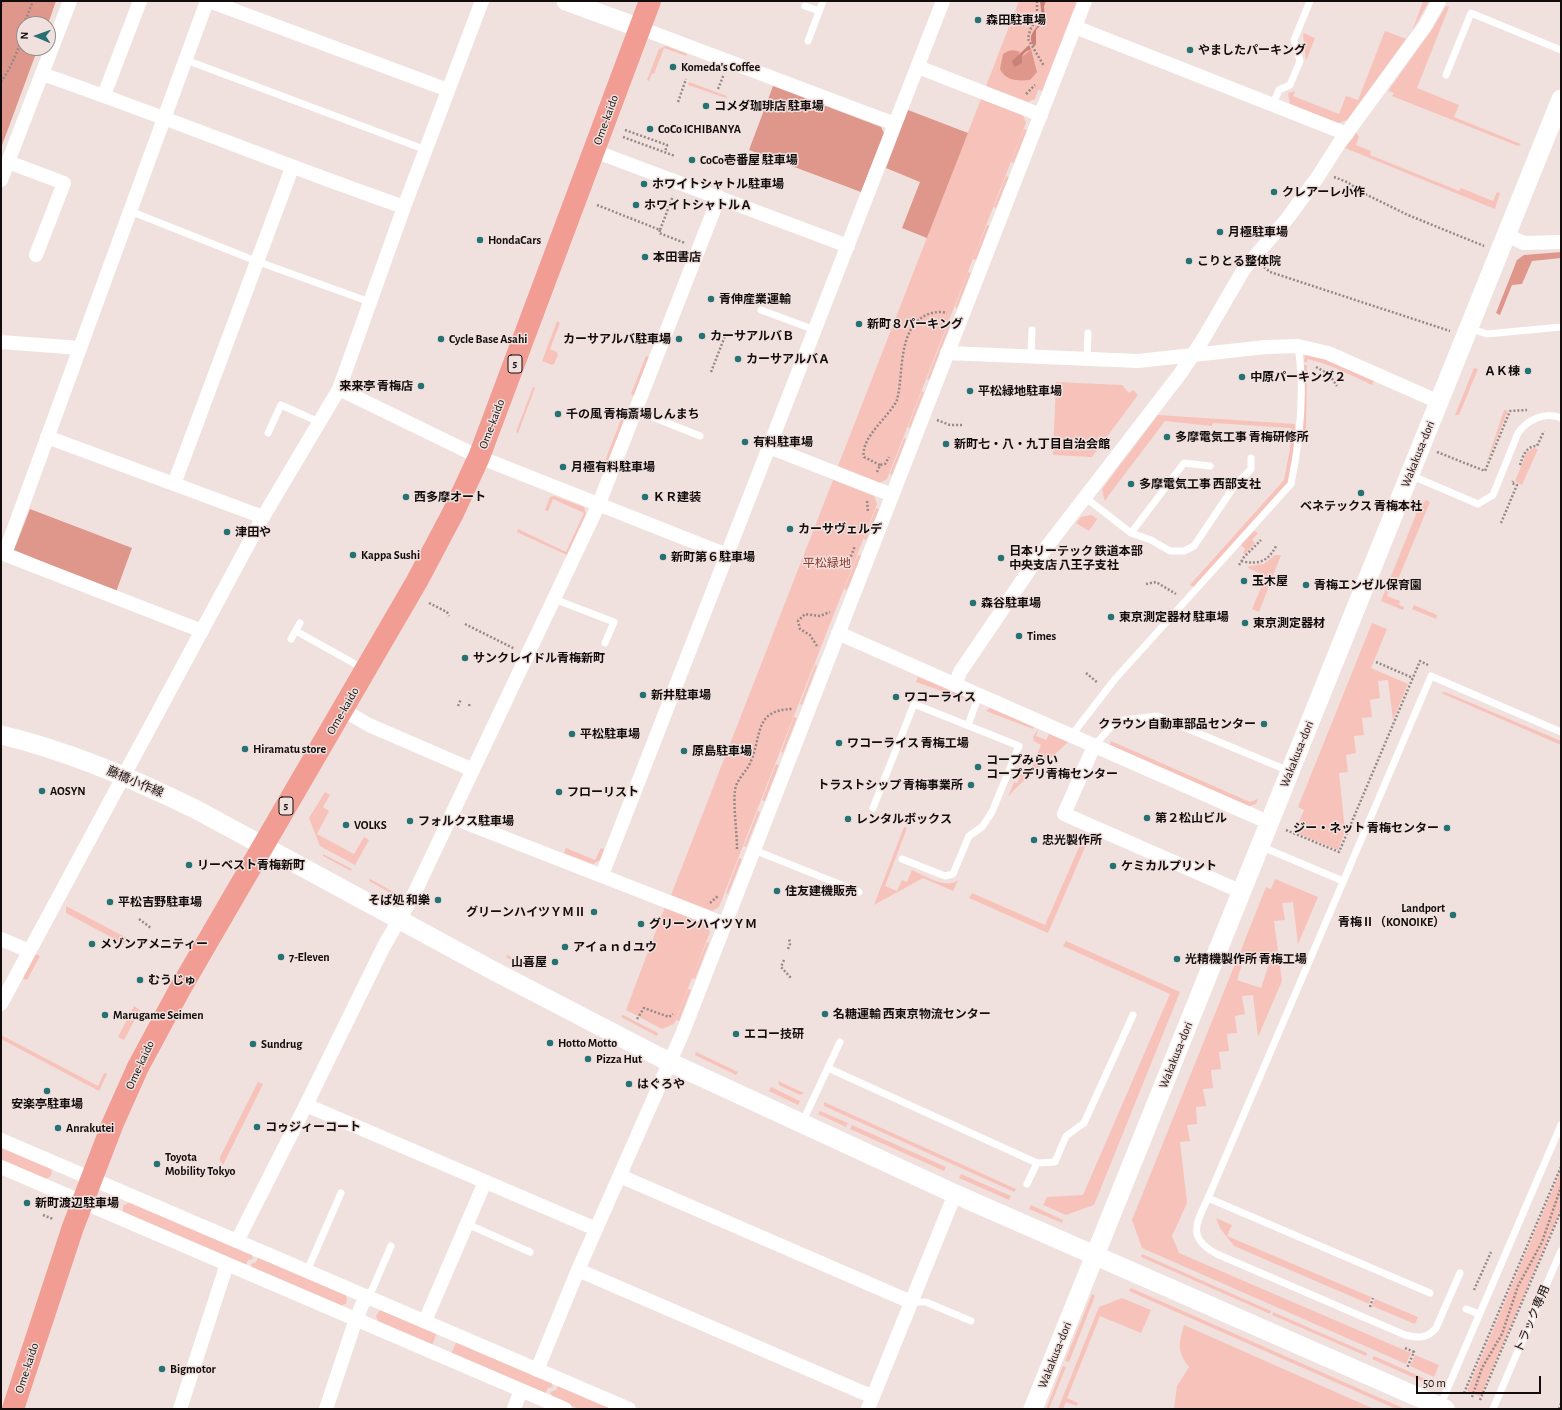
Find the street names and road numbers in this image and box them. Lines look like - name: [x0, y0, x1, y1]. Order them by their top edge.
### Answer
- street label: Ome-kaido: [590, 93, 622, 147]
- road number: 5: [508, 355, 522, 373]
- street label: Ome-kaido: [476, 397, 508, 451]
- street label: Wakakusa-dori: [1398, 419, 1438, 489]
- street label: Ome-kaido: [324, 685, 362, 737]
- street label: Wakakusa-dori: [1277, 719, 1317, 789]
- street label: 藤橋小作線: [105, 764, 165, 800]
- road number: 5: [279, 797, 293, 815]
- street label: Wakakusa-dori: [1156, 1020, 1196, 1090]
- street label: Ome-kaido: [122, 1038, 158, 1092]
- street label: トラック専用: [1511, 1283, 1553, 1355]
- street label: Wakakusa-dori: [1035, 1320, 1075, 1390]
- street label: Ome-kaido: [12, 1341, 42, 1395]

